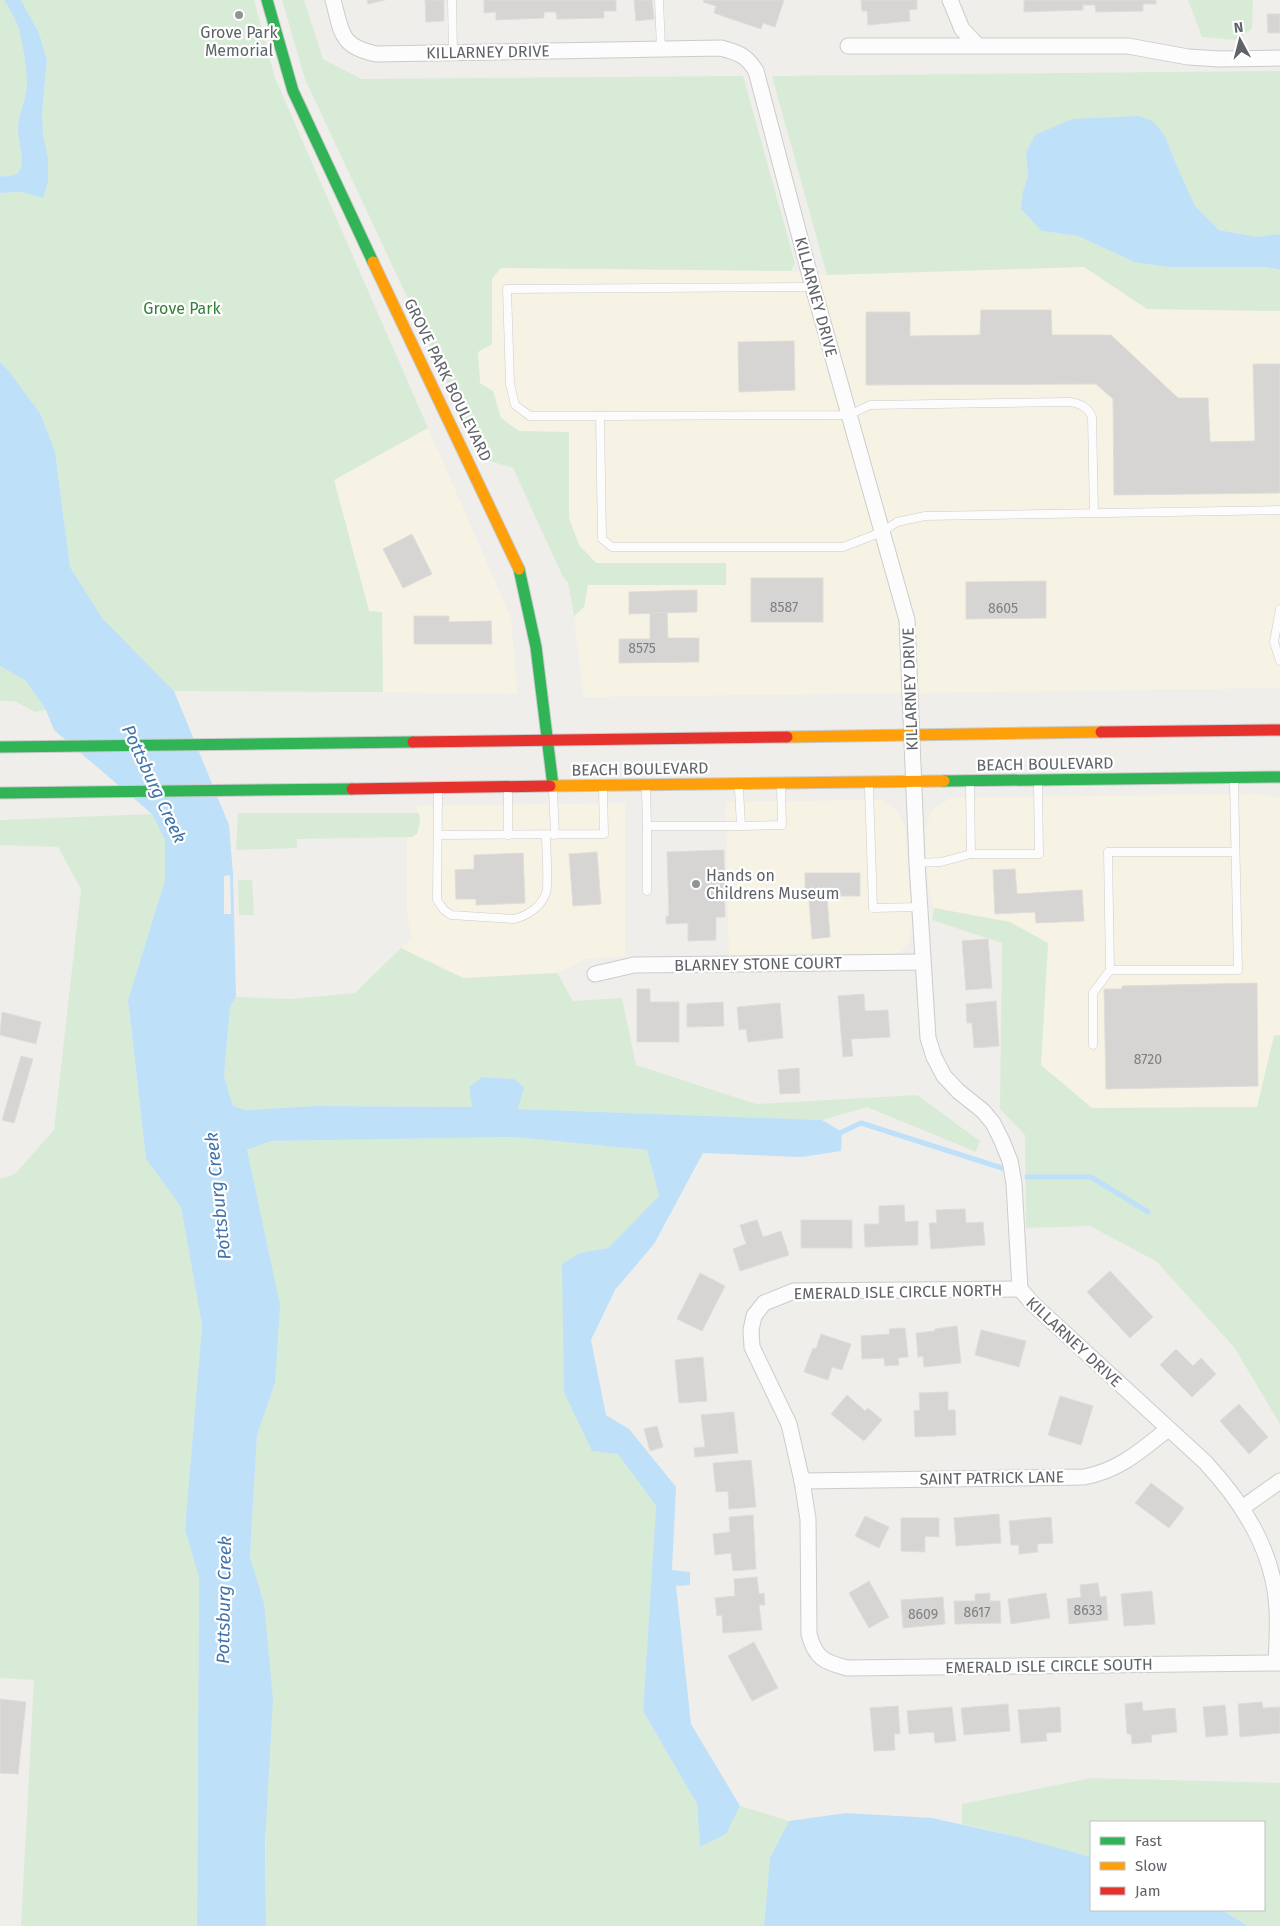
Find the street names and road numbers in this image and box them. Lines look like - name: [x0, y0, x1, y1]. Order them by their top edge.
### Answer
- street label: KILLARNEY DRIVE: [426, 41, 550, 63]
- street label: KILLARNEY DRIVE: [791, 235, 841, 359]
- street label: GROVE PARK BOULEVARD: [400, 295, 496, 465]
- street label: KILLARNEY DRIVE: [898, 627, 922, 751]
- street label: BEACH BOULEVARD: [976, 753, 1114, 775]
- street label: BEACH BOULEVARD: [571, 758, 709, 780]
- street label: BLARNEY STONE COURT: [674, 953, 843, 975]
- street label: EMERALD ISLE CIRCLE NORTH: [794, 1281, 1002, 1303]
- street label: KILLARNEY DRIVE: [1022, 1293, 1126, 1391]
- street label: SAINT PATRICK LANE: [920, 1467, 1064, 1489]
- street label: EMERALD ISLE CIRCLE SOUTH: [945, 1655, 1153, 1677]

